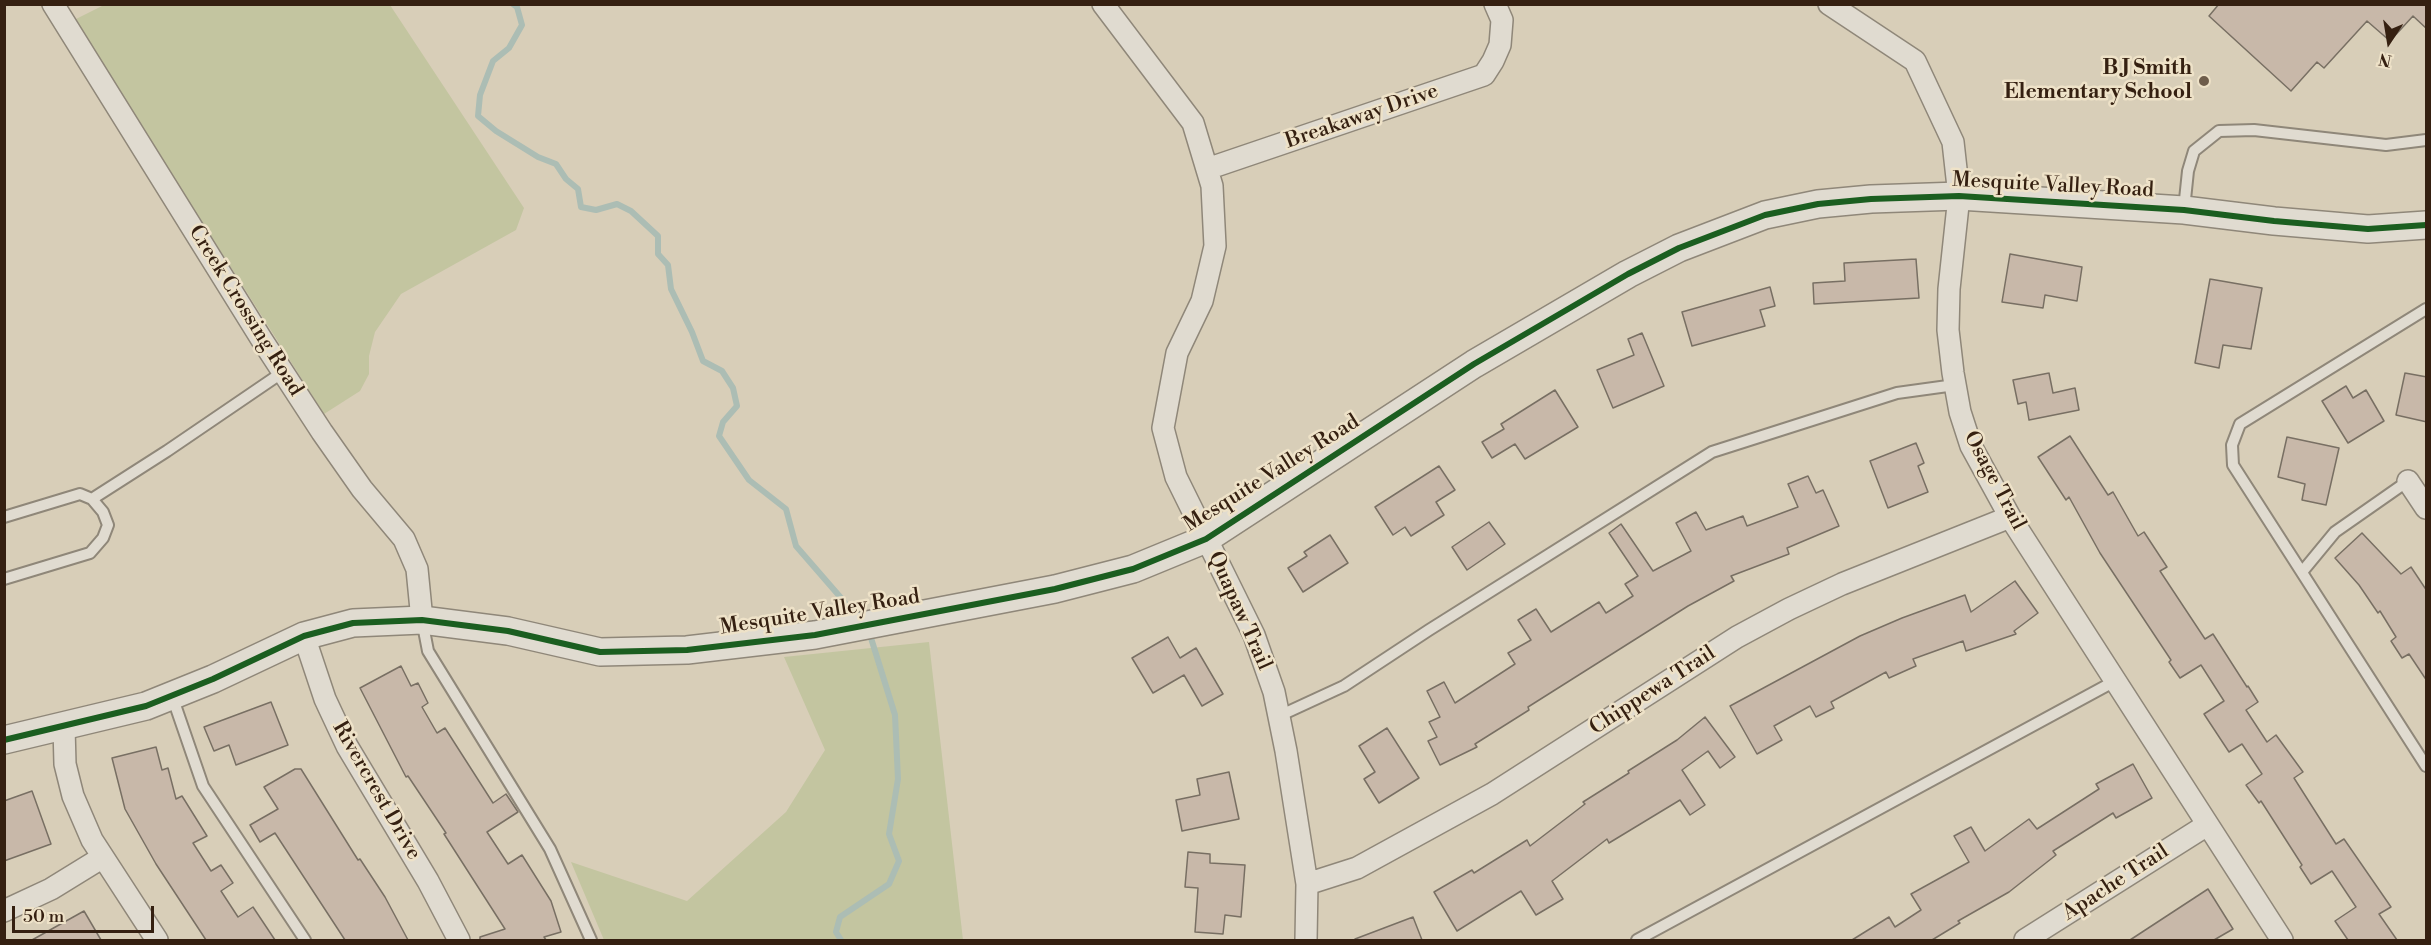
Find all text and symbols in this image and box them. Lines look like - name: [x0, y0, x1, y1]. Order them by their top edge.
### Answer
- north arrow: [2359, 12, 2419, 72]
- text: N: [2377, 49, 2394, 71]
- place label: B J Smith Elementary School: [2004, 56, 2192, 106]
- marker: B J Smith Elementary School: [2197, 74, 2211, 88]
- street label: Breakaway Drive: [1282, 79, 1442, 155]
- street label: Mesquite Valley Road: [1951, 168, 2155, 204]
- street label: Creek Crossing Road: [182, 221, 308, 401]
- street label: Mesquite Valley Road: [1180, 410, 1364, 538]
- street label: Osage Trail: [1957, 427, 2031, 535]
- street label: Quapaw Trail: [1202, 548, 1276, 674]
- street label: Mesquite Valley Road: [718, 585, 922, 641]
- street label: Chippewa Trail: [1585, 641, 1721, 741]
- street label: Rivercrest Drive: [326, 717, 426, 865]
- street label: Apache Trail: [2058, 839, 2174, 927]
- scale bar: [15, 894, 158, 932]
- text: 50 m: [23, 905, 64, 928]

